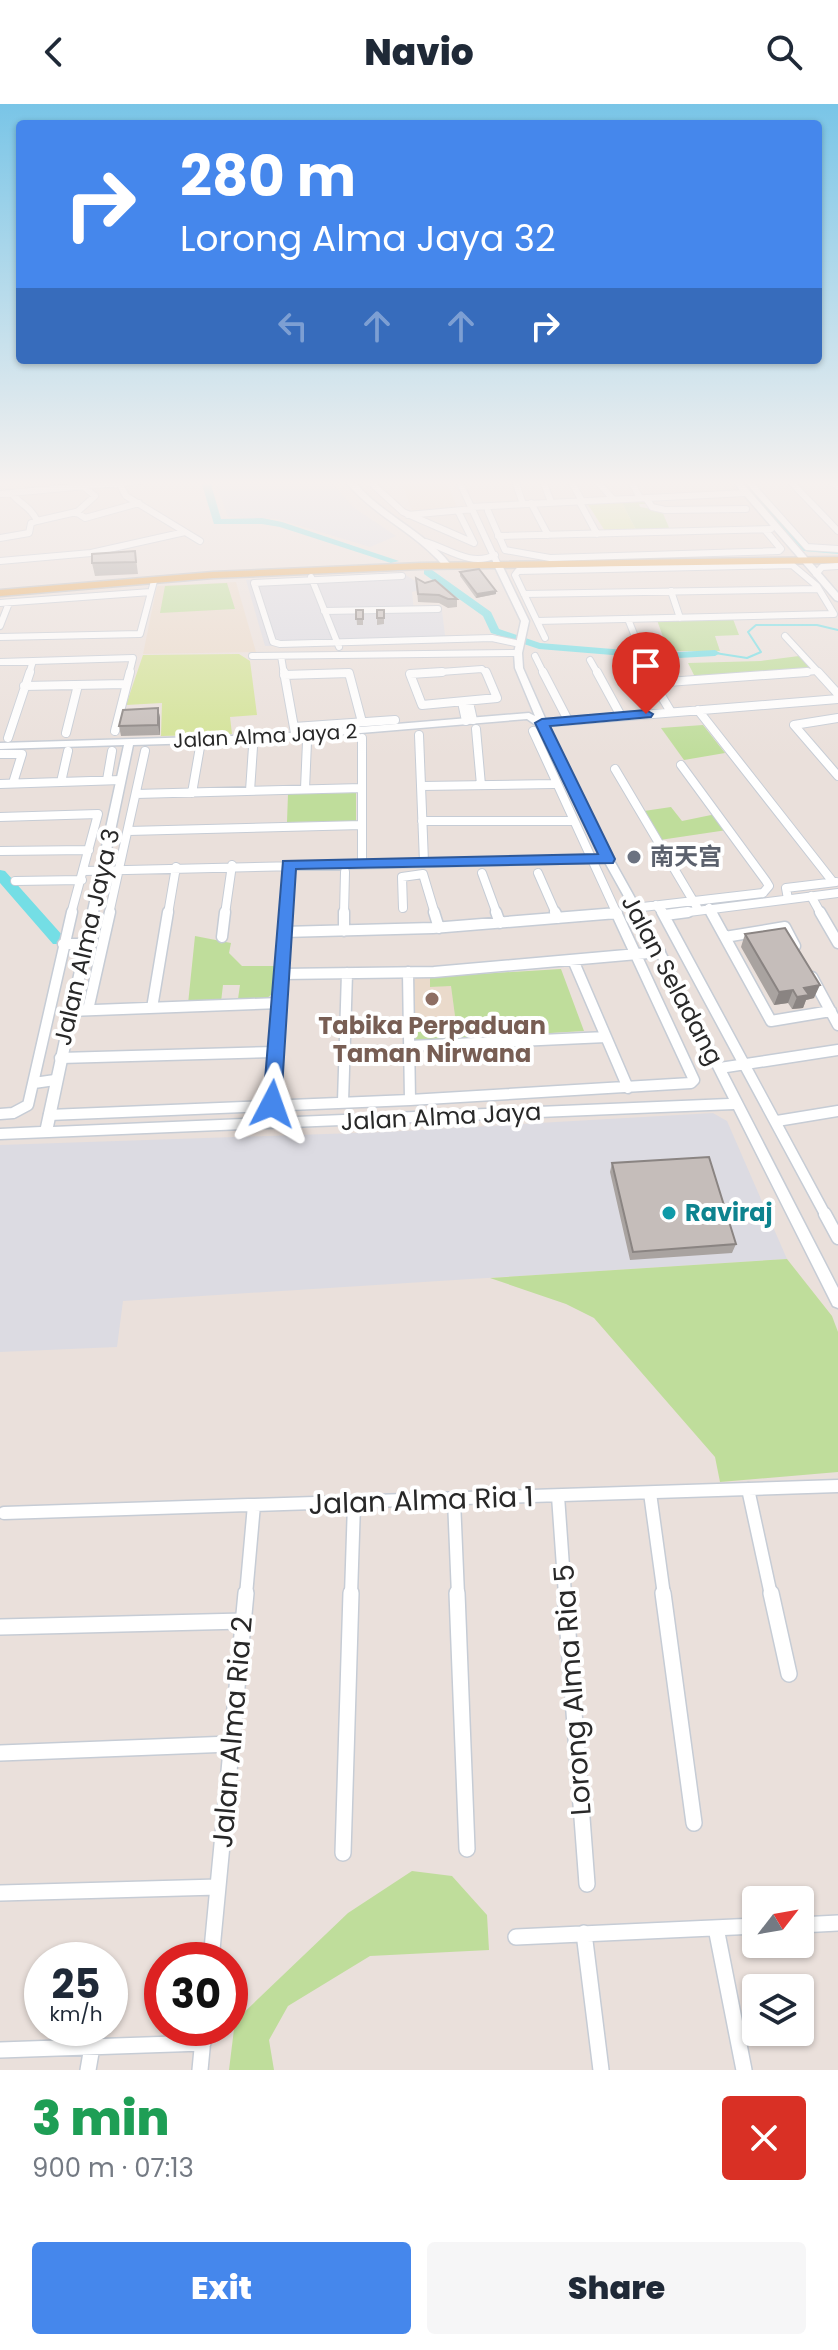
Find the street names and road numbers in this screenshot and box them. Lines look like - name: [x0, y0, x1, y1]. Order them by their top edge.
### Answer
- street label: Jalan Alma Jaya 2: [172, 717, 358, 755]
- street label: Jalan Alma Jaya 3: [46, 825, 128, 1049]
- street label: Jalan Seladang: [614, 889, 731, 1070]
- street label: Jalan Alma Jaya: [340, 1095, 542, 1138]
- street label: Jalan Alma Ria 1: [308, 1477, 534, 1524]
- street label: Lorong Alma Ria 5: [544, 1563, 601, 1817]
- street label: Jalan Alma Ria 2: [203, 1615, 262, 1850]

